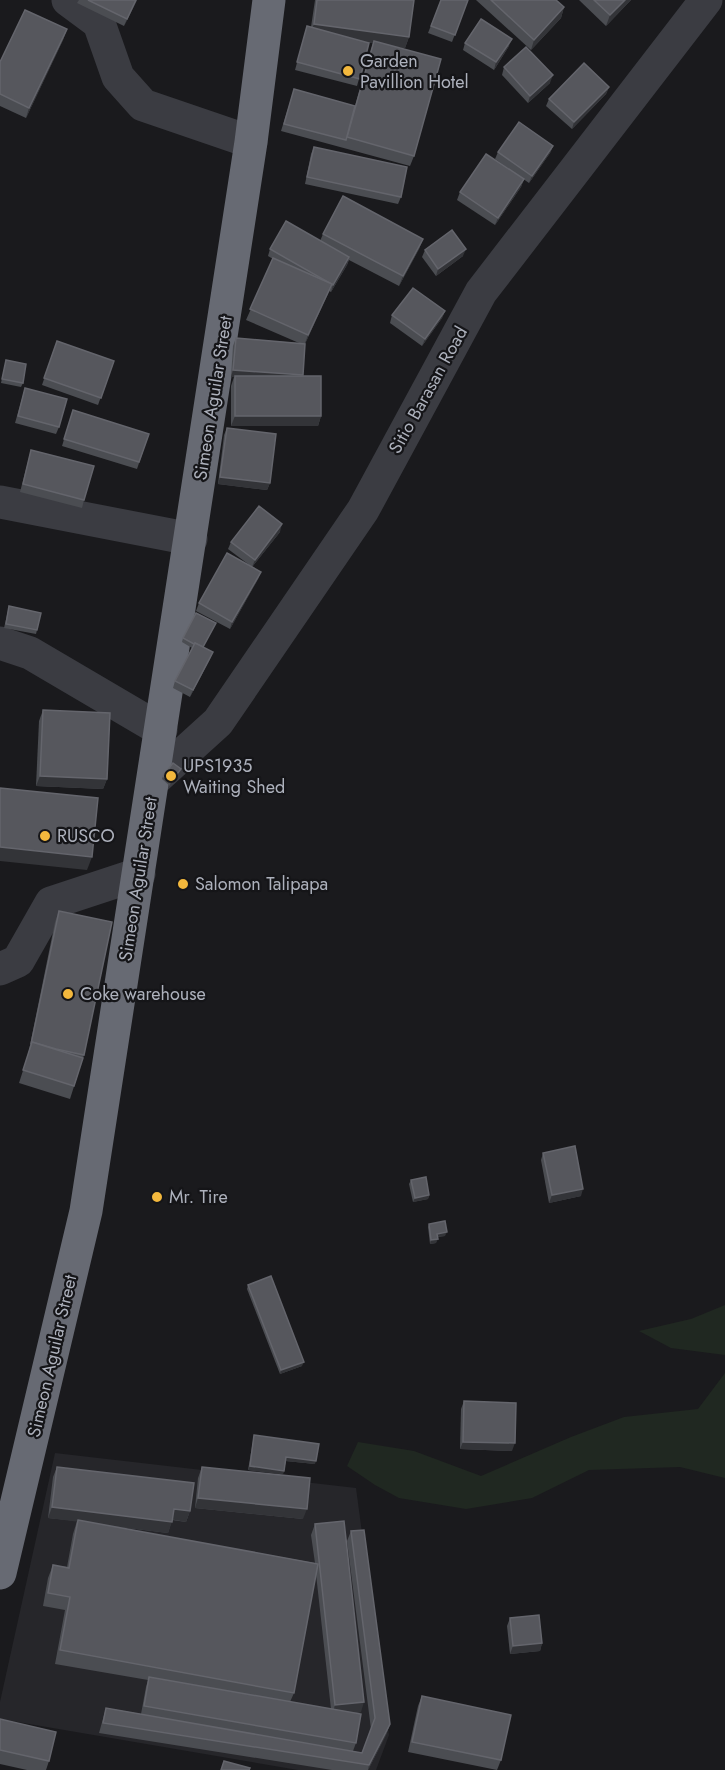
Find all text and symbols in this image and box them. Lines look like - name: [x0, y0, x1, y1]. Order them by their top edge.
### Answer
- place label: Garden Pavillion Hotel: [360, 48, 469, 95]
- marker: Garden Pavillion Hotel: [341, 64, 355, 78]
- street label: Simeon Aguilar Street: [187, 313, 239, 482]
- street label: Sitio Barasan Road: [382, 322, 474, 458]
- place label: UPS1935 Waiting Shed: [183, 753, 285, 800]
- marker: UPS1935 Waiting Shed: [164, 769, 178, 783]
- street label: Simeon Aguilar Street: [112, 794, 164, 963]
- place label: RUSCO: [57, 823, 115, 849]
- marker: RUSCO: [38, 829, 52, 843]
- place label: Salomon Talipapa: [195, 871, 328, 897]
- marker: Salomon Talipapa: [176, 877, 190, 891]
- place label: Coke warehouse: [80, 981, 206, 1007]
- marker: Coke warehouse: [61, 987, 75, 1001]
- place label: Mr. Tire: [169, 1184, 228, 1210]
- marker: Mr. Tire: [150, 1190, 164, 1204]
- street label: Simeon Aguilar Street: [21, 1271, 84, 1440]

